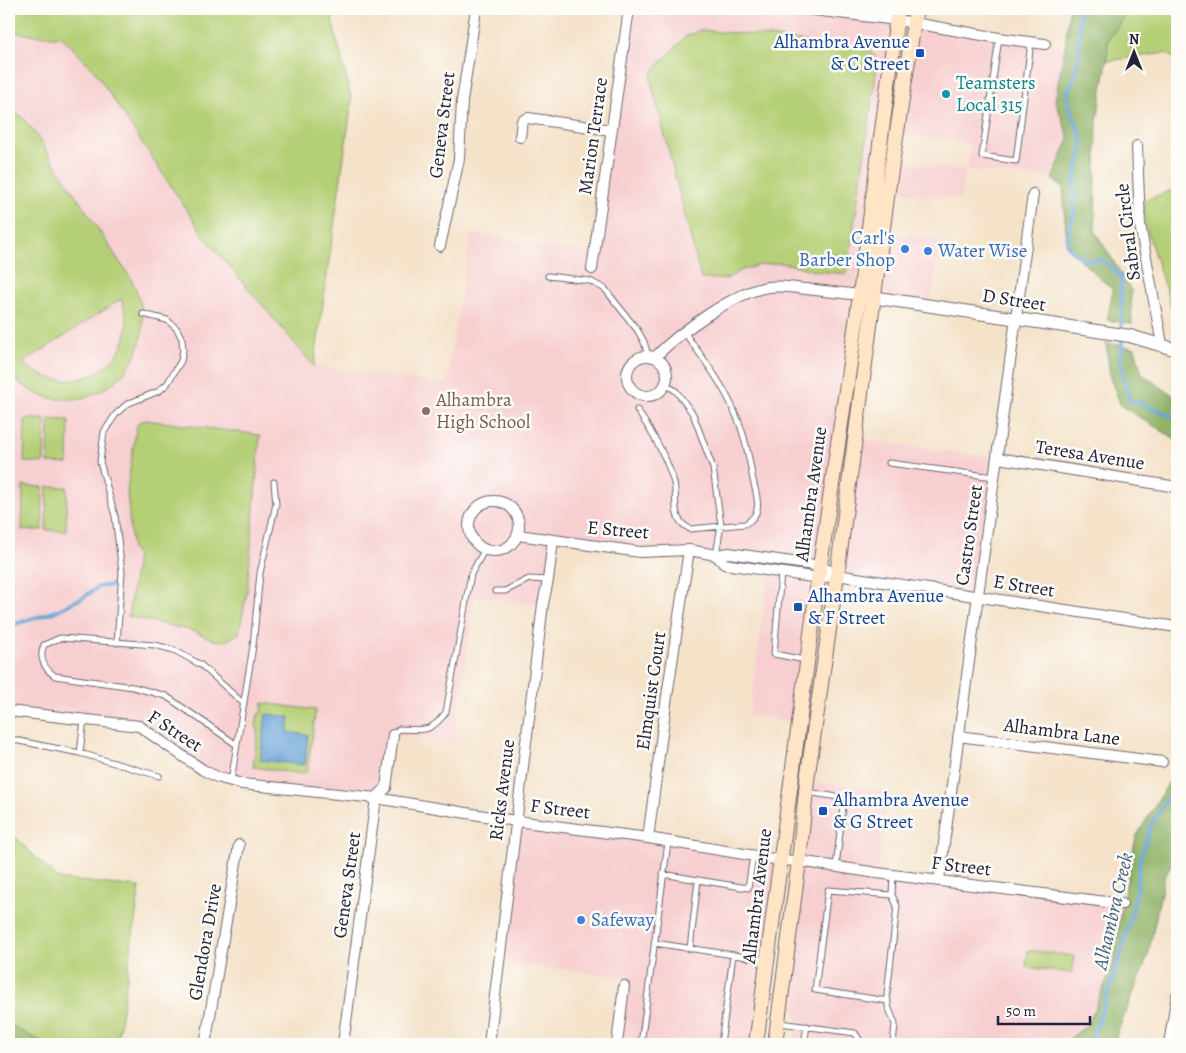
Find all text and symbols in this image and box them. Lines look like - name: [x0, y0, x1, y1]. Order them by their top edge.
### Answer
- north arrow: [1108, 28, 1158, 78]
- place label: Alhambra Avenue & C Street: [773, 29, 910, 77]
- text: N: [1129, 30, 1139, 49]
- marker: Alhambra Avenue & C Street: [914, 47, 926, 59]
- street label: Geneva Street: [423, 70, 461, 180]
- place label: Teamsters Local 315: [956, 70, 1036, 118]
- street label: Marion Terrace: [572, 76, 614, 196]
- marker: Teamsters Local 315: [940, 88, 952, 100]
- street label: Sabral Circle: [1109, 182, 1147, 282]
- place label: Carl's Barber Shop: [799, 225, 895, 273]
- place label: Water Wise: [937, 238, 1027, 264]
- marker: Carl's Barber Shop: [899, 243, 911, 255]
- marker: Water Wise: [922, 245, 934, 257]
- street label: D Street: [980, 282, 1048, 318]
- place label: Alhambra High School: [435, 387, 531, 435]
- marker: Alhambra High School: [420, 405, 432, 417]
- street label: Alhambra Avenue: [789, 425, 833, 564]
- street label: Teresa Avenue: [1034, 434, 1146, 476]
- street label: Castro Street: [949, 483, 989, 587]
- street label: E Street: [586, 514, 650, 546]
- street label: E Street: [991, 568, 1057, 604]
- place label: Alhambra Avenue & F Street: [807, 583, 944, 631]
- marker: Alhambra Avenue & F Street: [792, 601, 804, 613]
- street label: Elmquist Court: [630, 630, 672, 752]
- street label: F Street: [143, 704, 207, 758]
- street label: Alhambra Lane: [1001, 712, 1122, 752]
- street label: Ricks Avenue: [483, 738, 521, 842]
- place label: Alhambra Avenue & G Street: [832, 787, 969, 835]
- street label: F Street: [529, 792, 591, 826]
- marker: Alhambra Avenue & G Street: [817, 805, 829, 817]
- street label: Alhambra Avenue: [736, 827, 778, 966]
- street label: Geneva Street: [327, 830, 367, 940]
- street label: F Street: [930, 849, 992, 883]
- water label: Alhambra Creek: [1086, 850, 1140, 973]
- street label: Glendora Drive: [182, 882, 228, 1002]
- place label: Safeway: [591, 907, 655, 933]
- marker: Safeway: [575, 914, 587, 926]
- scale bar: [998, 993, 1091, 1025]
- text: 50 m: [1006, 1001, 1036, 1021]

